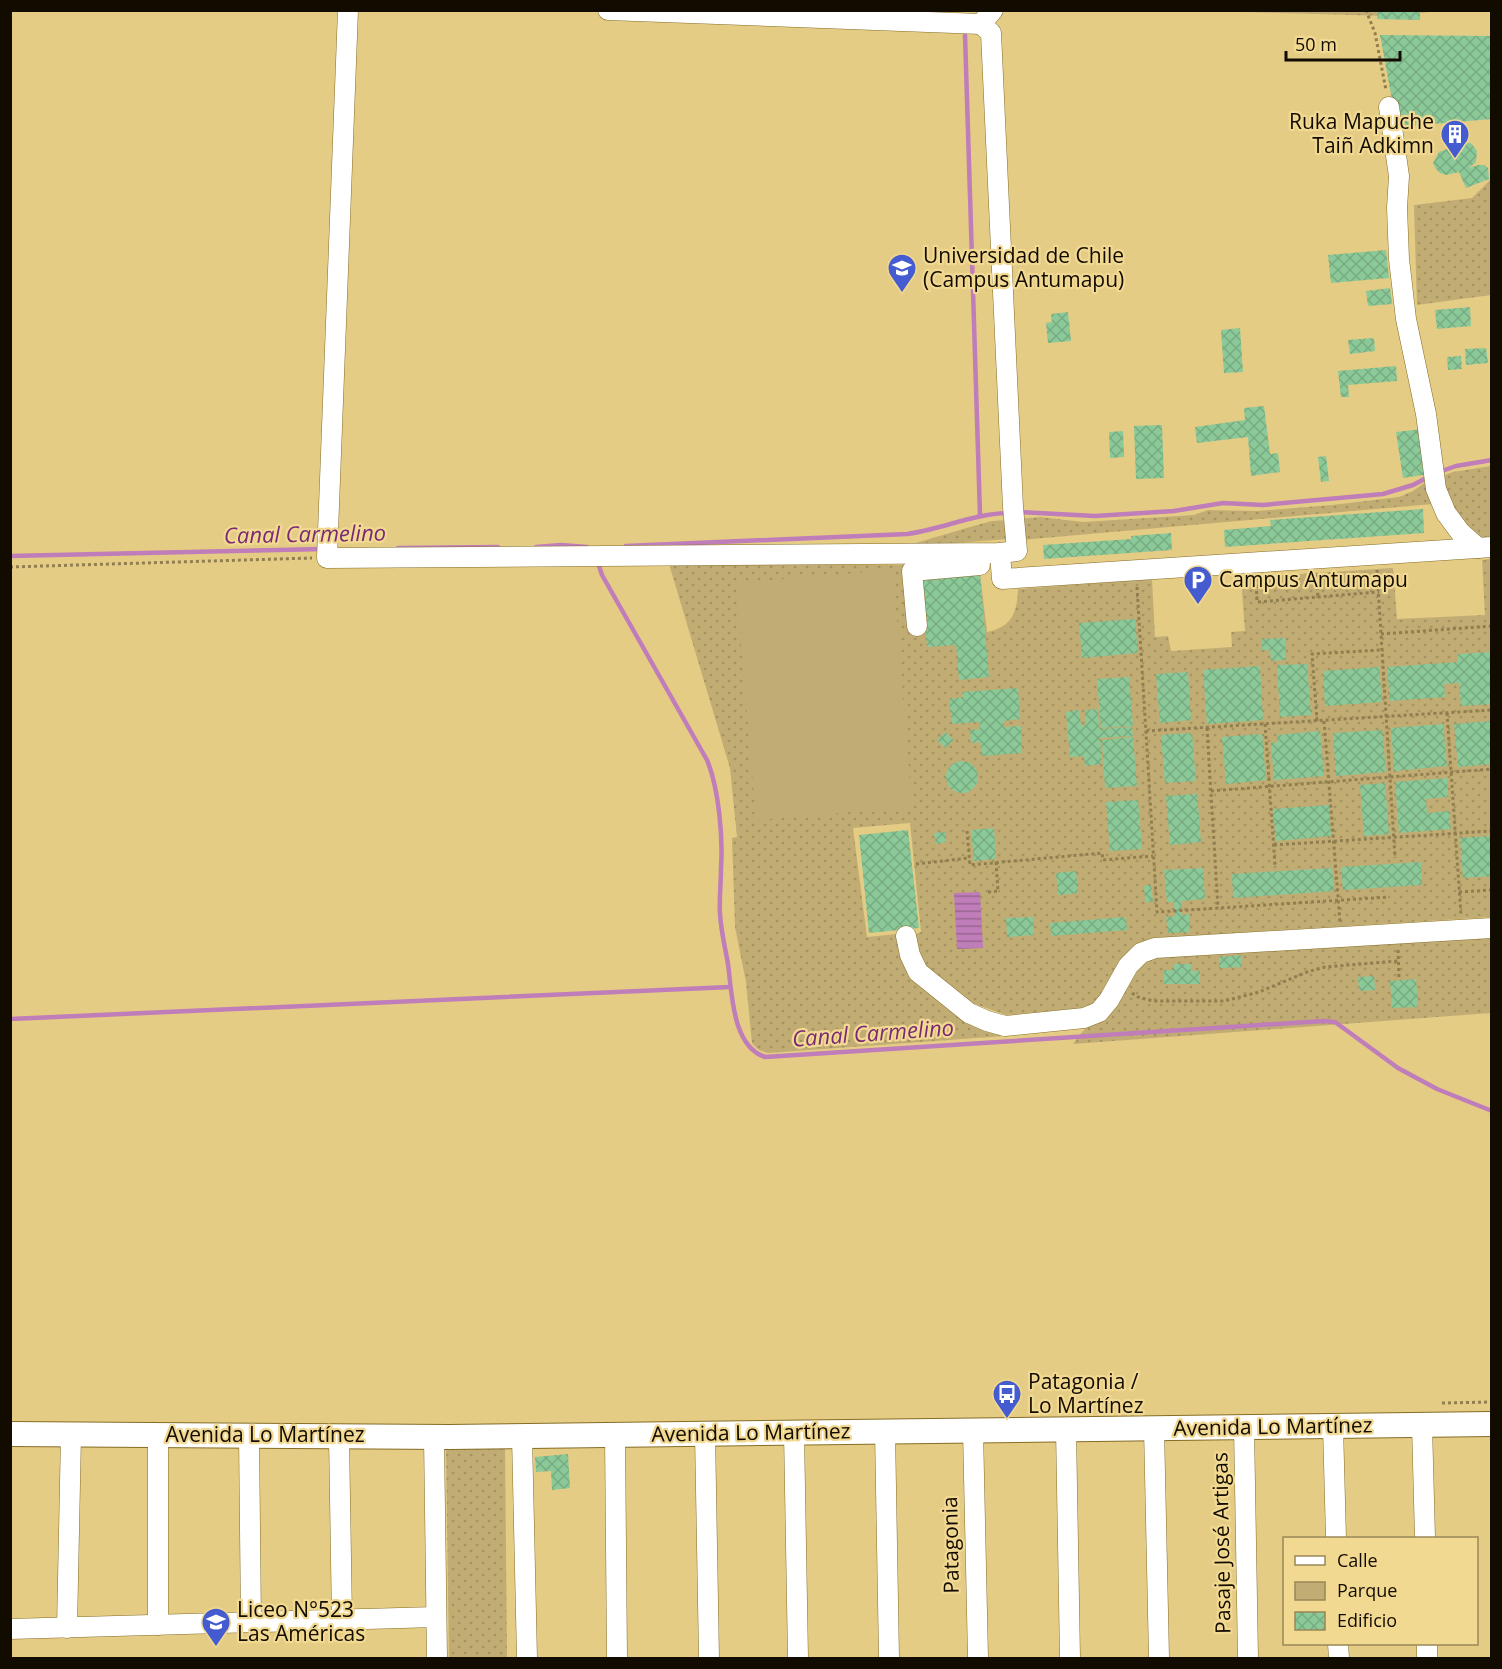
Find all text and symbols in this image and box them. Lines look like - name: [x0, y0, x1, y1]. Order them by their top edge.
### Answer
- scale bar: [1286, 24, 1400, 62]
- text: 50 m: [1295, 32, 1337, 56]
- place label: Ruka Mapuche Taiñ Adkimn: [1289, 107, 1434, 159]
- building icon: Ruka Mapuche Taiñ Adkimn: [1439, 118, 1471, 160]
- place label: Universidad de Chile (Campus Antumapu): [923, 241, 1124, 293]
- school or university icon: Universidad de Chile (Campus Antumapu): [886, 252, 918, 294]
- water label: Canal Carmelino: [224, 517, 386, 549]
- parking icon: Campus Antumapu: [1182, 564, 1214, 606]
- place label: Campus Antumapu: [1219, 565, 1408, 593]
- water label: Canal Carmelino: [791, 1011, 955, 1053]
- place label: Patagonia / Lo Martínez: [1028, 1367, 1144, 1419]
- bus stop icon: Patagonia / Lo Martínez: [991, 1378, 1023, 1420]
- street label: Avenida Lo Martínez: [1173, 1410, 1373, 1442]
- street label: Avenida Lo Martínez: [651, 1416, 851, 1448]
- street label: Avenida Lo Martínez: [165, 1420, 365, 1448]
- street label: Pasaje José Artigas: [1205, 1452, 1237, 1634]
- street label: Patagonia: [935, 1496, 965, 1594]
- legend: [1283, 1537, 1478, 1645]
- text: Calle: [1337, 1548, 1378, 1572]
- text: Parque: [1337, 1578, 1397, 1602]
- place label: Liceo N°523 Las Américas: [237, 1595, 365, 1647]
- school or university icon: Liceo N°523 Las Américas: [200, 1606, 232, 1648]
- text: Edificio: [1337, 1608, 1397, 1632]

